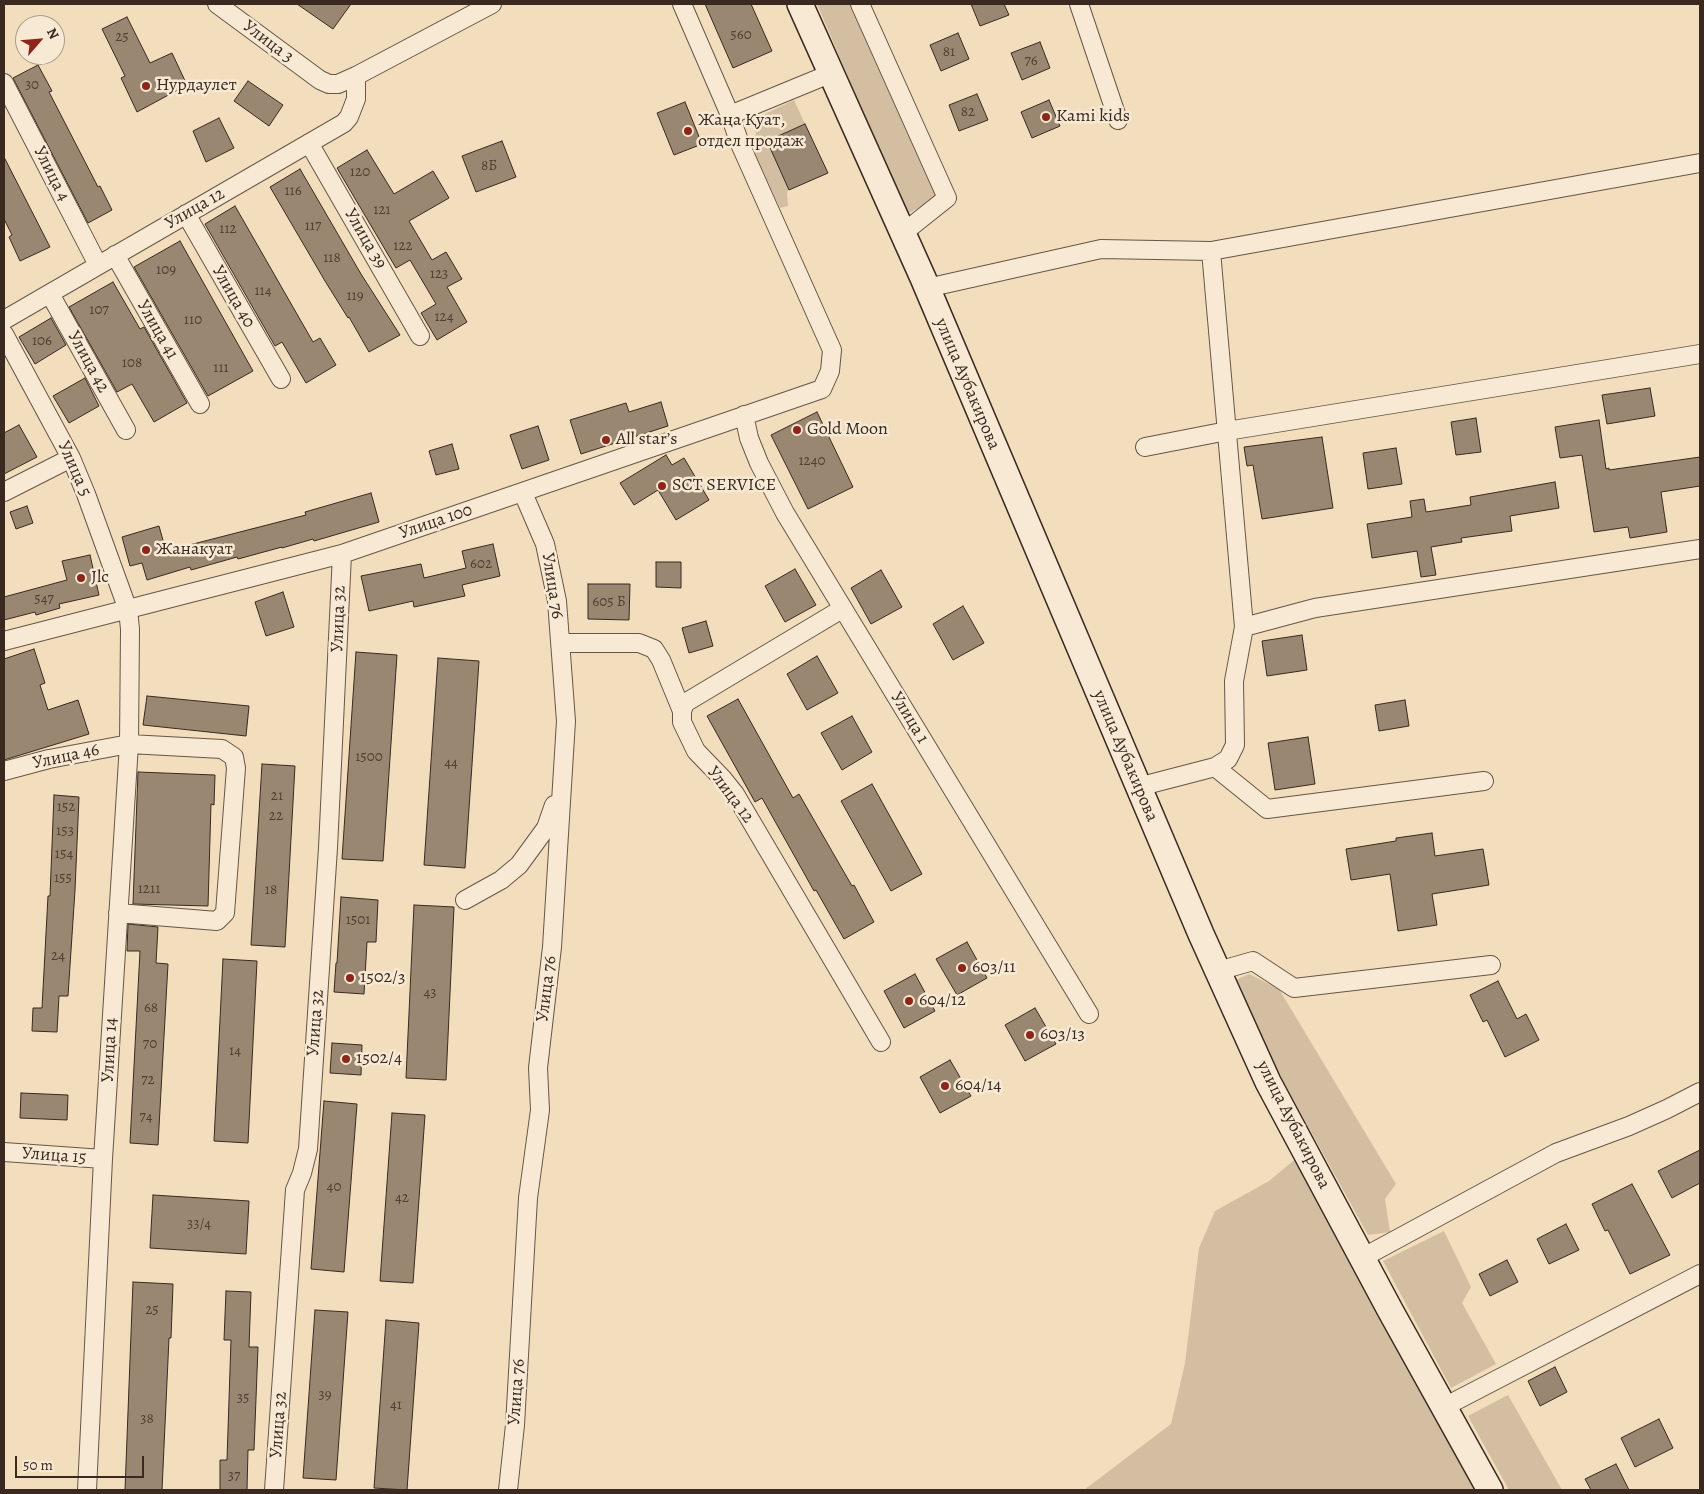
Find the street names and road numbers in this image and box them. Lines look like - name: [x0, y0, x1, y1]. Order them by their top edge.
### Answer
- street label: Улица 3: [238, 16, 298, 68]
- street label: Улица 4: [28, 143, 74, 205]
- street label: Улица 12: [161, 183, 229, 235]
- street label: Улица 39: [339, 205, 391, 273]
- street label: Улица 40: [207, 262, 259, 332]
- street label: Улица 41: [131, 296, 183, 364]
- street label: улица Аубакирова: [930, 315, 1004, 453]
- street label: Улица 42: [62, 327, 114, 397]
- street label: Улица 5: [52, 438, 96, 500]
- street label: Улица 100: [397, 499, 475, 545]
- street label: Улица 76: [536, 551, 568, 621]
- street label: Улица 32: [327, 585, 351, 653]
- street label: улица Аубакирова: [1088, 687, 1162, 825]
- street label: Улица 1: [885, 688, 933, 748]
- street label: Улица 46: [31, 739, 101, 775]
- street label: Улица 12: [702, 762, 758, 828]
- street label: Улица 76: [532, 955, 562, 1023]
- street label: Улица 32: [303, 989, 329, 1057]
- street label: Улица 14: [98, 1017, 122, 1083]
- street label: улица Аубакирова: [1251, 1057, 1335, 1193]
- street label: Улица 15: [21, 1143, 87, 1169]
- street label: Улица 76: [504, 1358, 530, 1426]
- street label: Улица 32: [266, 1391, 292, 1459]

